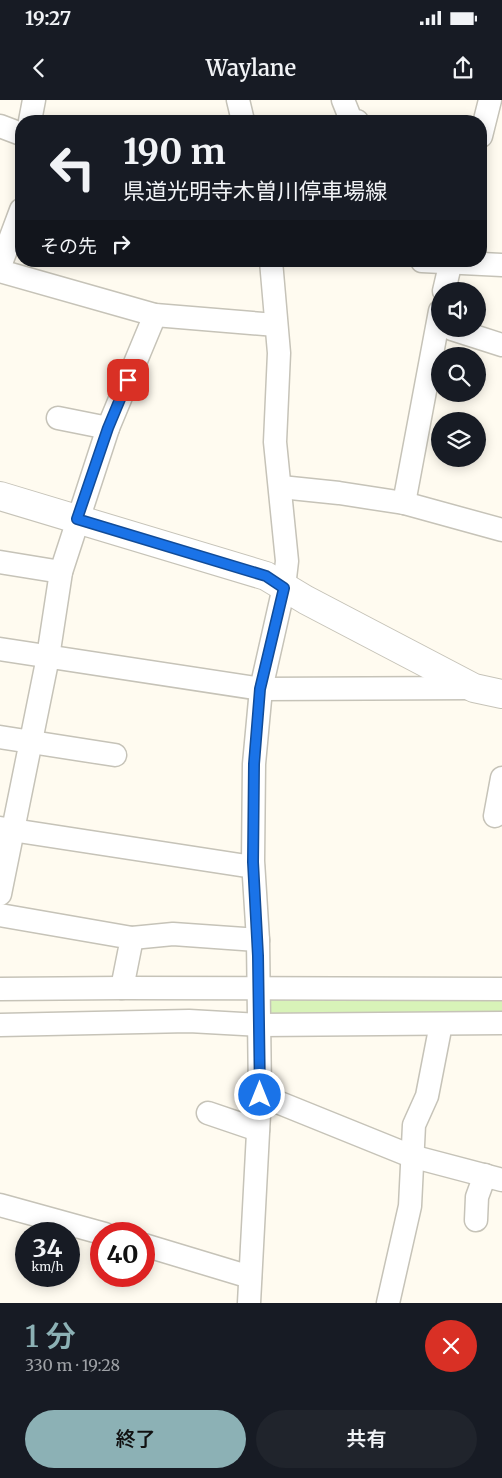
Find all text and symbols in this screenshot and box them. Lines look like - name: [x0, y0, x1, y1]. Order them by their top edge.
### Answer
- text: 19:27: [25, 6, 71, 30]
- icon: back: [25, 54, 53, 82]
- text: Waylane: [206, 54, 296, 82]
- icon: share: [449, 54, 477, 82]
- text: 190 m: [123, 130, 226, 174]
- icon: left: [40, 135, 105, 200]
- text: 県道光明寺木曽川停車場線: [123, 177, 387, 205]
- icon: right: [107, 230, 135, 258]
- text: その先: [40, 234, 97, 258]
- map controls: [431, 282, 486, 467]
- button: sound: [431, 282, 486, 337]
- button: search: [431, 347, 486, 402]
- pin: [107, 359, 149, 401]
- icon: arrive: [114, 366, 142, 394]
- button: layers: [431, 412, 486, 467]
- position arrow: [233, 1068, 285, 1120]
- speed limit sign: 40: [90, 1222, 155, 1287]
- text: 34: [33, 1232, 62, 1264]
- text: km/h: [32, 1259, 63, 1274]
- text: 1 分: [25, 1317, 76, 1355]
- button: close: [425, 1320, 477, 1372]
- text: 330 m · 19:28: [25, 1355, 120, 1375]
- button: 終了: [25, 1410, 246, 1468]
- button: 共有: [256, 1410, 477, 1468]

